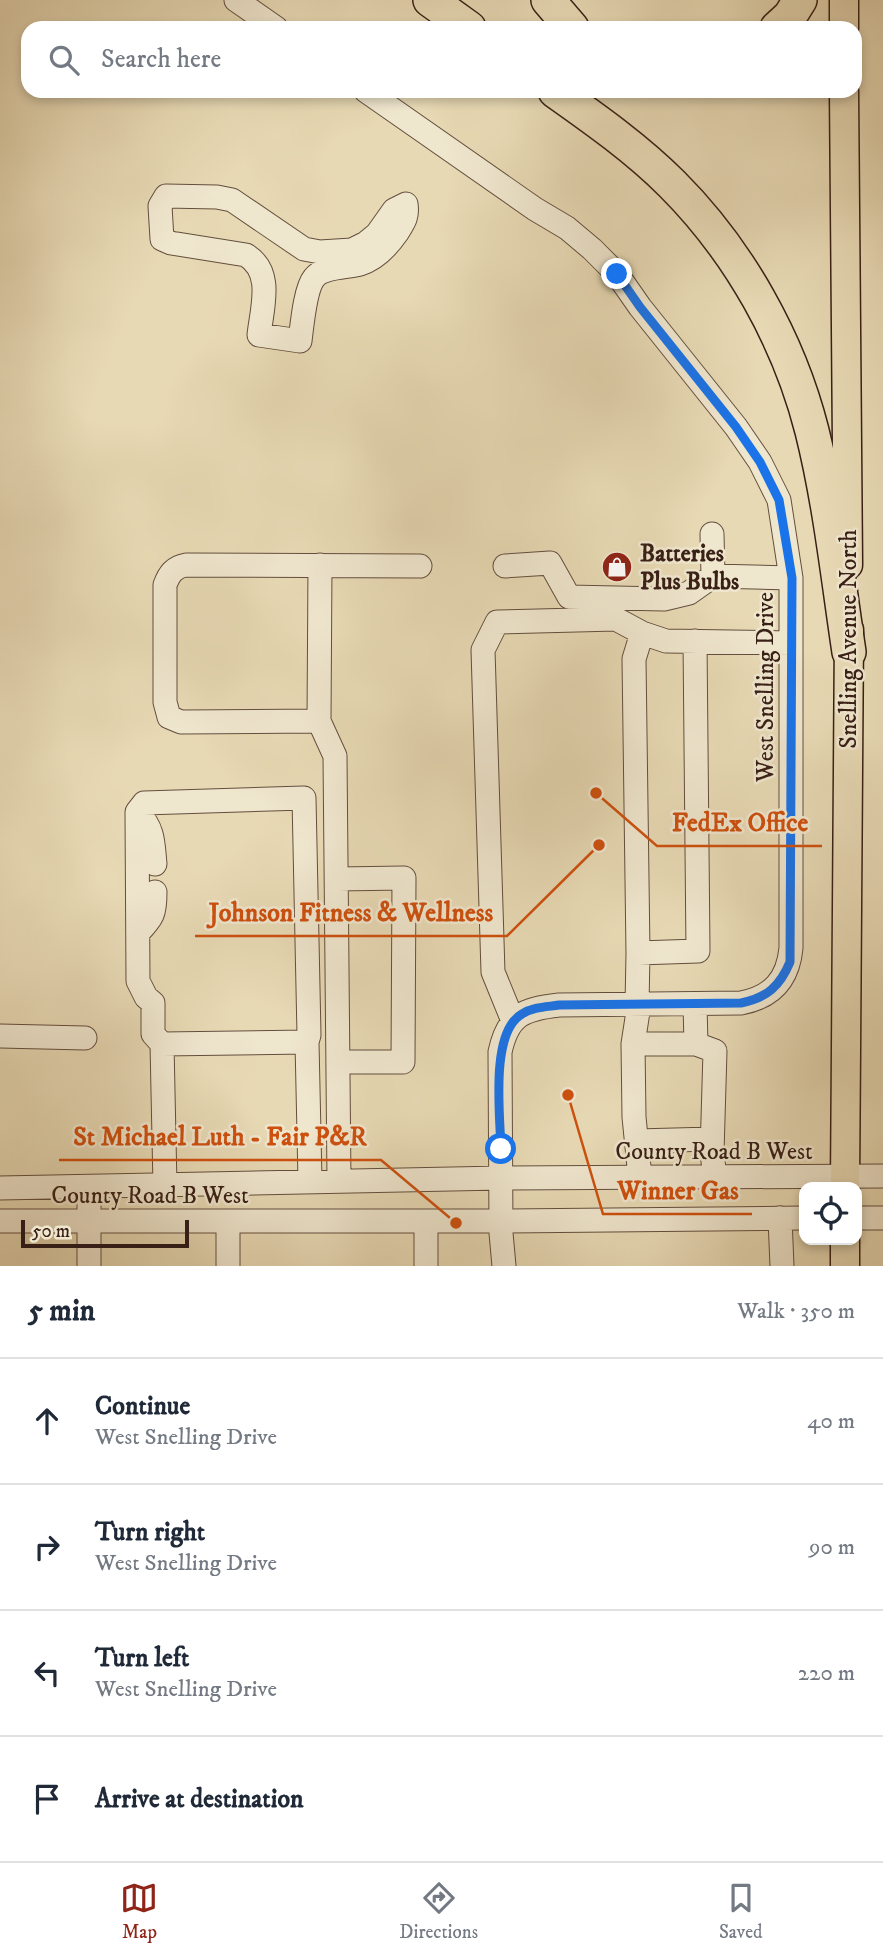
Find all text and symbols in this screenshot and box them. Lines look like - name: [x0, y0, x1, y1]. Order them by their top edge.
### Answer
- search box: [21, 21, 862, 98]
- icon: search: [45, 41, 83, 79]
- text: Search here: [101, 43, 221, 76]
- route end: [601, 258, 632, 289]
- street label: Snelling Avenue North: [834, 529, 864, 749]
- place label: Batteries Plus Bulbs: [640, 539, 739, 597]
- shop icon: Batteries Plus Bulbs: [600, 550, 634, 584]
- street label: West Snelling Drive: [751, 592, 781, 783]
- callout: FedEx Office: [657, 799, 822, 846]
- text: FedEx Office: [672, 807, 808, 840]
- callout: Johnson Fitness & Wellness: [195, 889, 507, 936]
- text: Johnson Fitness & Wellness: [206, 897, 493, 930]
- callout: St Michael Luth - Fair P&R: [59, 1113, 381, 1160]
- text: St Michael Luth - Fair P&R: [73, 1121, 367, 1154]
- route start: [485, 1133, 516, 1164]
- street label: County Road B West: [615, 1137, 813, 1167]
- callout: Winner Gas: [603, 1167, 752, 1214]
- text: Winner Gas: [616, 1175, 739, 1208]
- street label: County Road B West: [51, 1181, 249, 1211]
- map controls: [799, 1182, 862, 1245]
- button: locate: [799, 1182, 862, 1245]
- scale bar: [21, 1217, 189, 1249]
- text: 50 m: [32, 1220, 70, 1243]
- text: 5 min: [28, 1293, 95, 1330]
- text: Walk · 350 m: [737, 1297, 855, 1326]
- text: Continue: [95, 1390, 190, 1423]
- icon: ahead: [28, 1402, 66, 1440]
- text: 40 m: [807, 1407, 855, 1436]
- text: West Snelling Drive: [95, 1423, 277, 1452]
- text: Turn right: [95, 1516, 205, 1549]
- icon: right: [28, 1528, 66, 1566]
- text: 90 m: [809, 1533, 855, 1562]
- text: West Snelling Drive: [95, 1549, 277, 1578]
- text: Turn left: [95, 1642, 189, 1675]
- icon: left: [28, 1654, 66, 1692]
- text: 220 m: [798, 1659, 855, 1688]
- text: West Snelling Drive: [95, 1675, 277, 1704]
- icon: arrive: [28, 1780, 66, 1818]
- text: Arrive at destination: [95, 1783, 304, 1816]
- tab: Map: [120, 1879, 158, 1944]
- tab: Directions: [399, 1879, 478, 1944]
- tab: Saved: [719, 1879, 763, 1944]

